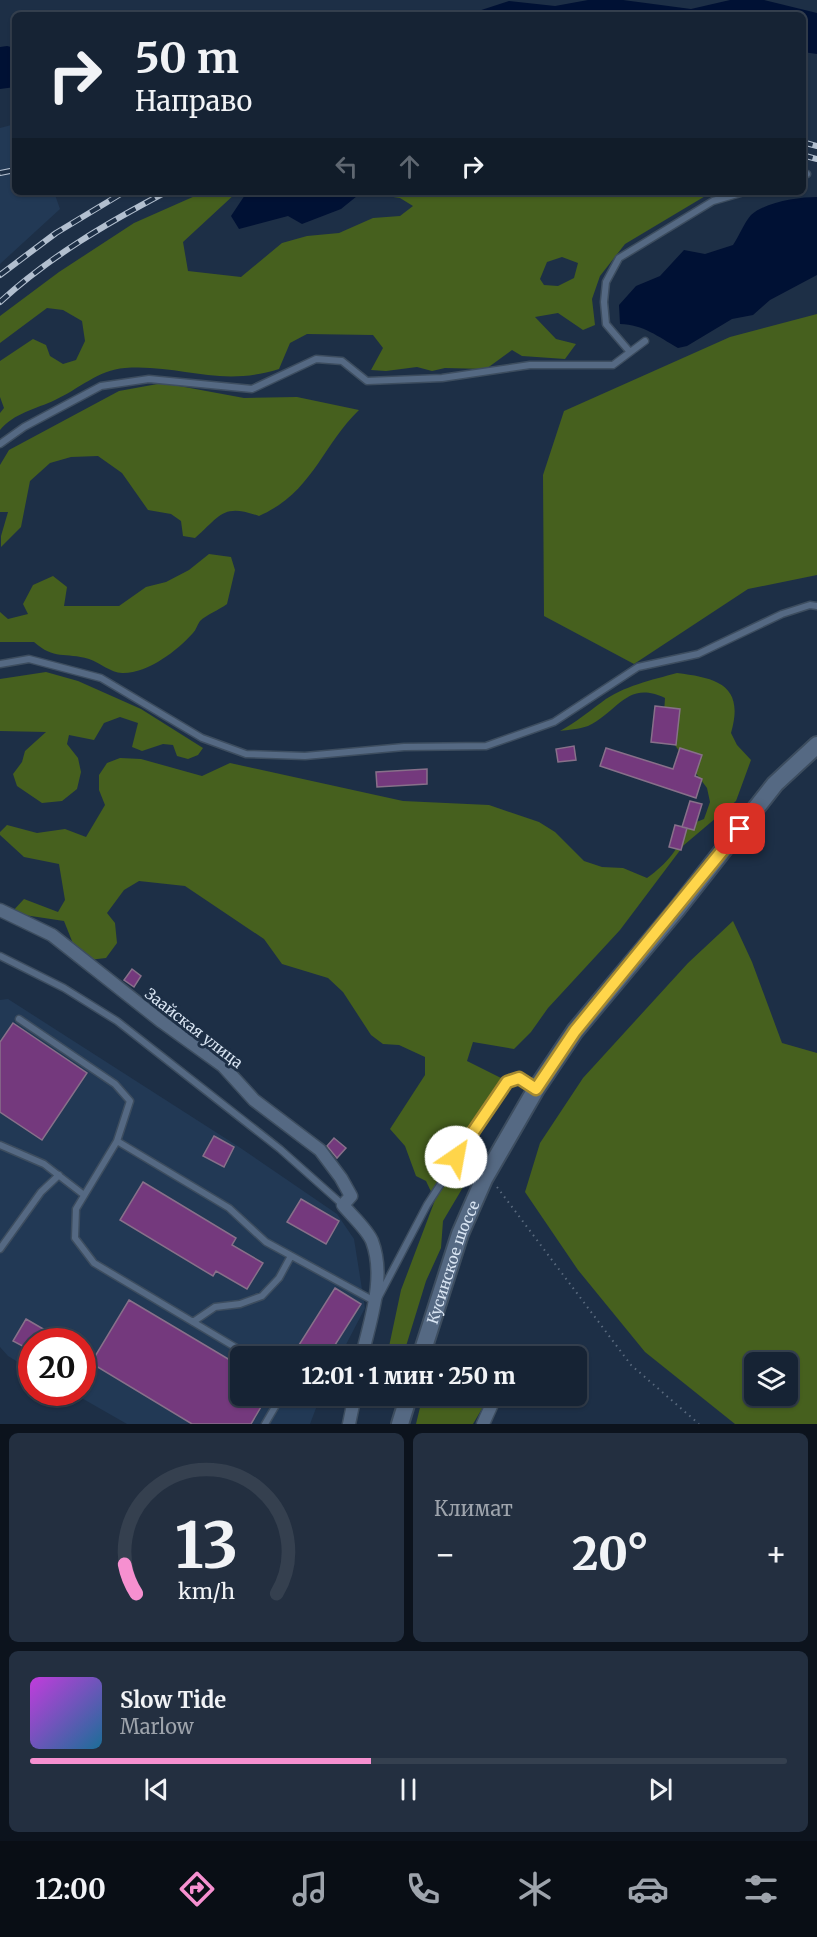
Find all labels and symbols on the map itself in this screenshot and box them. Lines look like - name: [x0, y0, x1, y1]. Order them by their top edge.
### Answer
- pin: [714, 803, 765, 854]
- street label: Заайская улица: [141, 984, 247, 1072]
- position arrow: [424, 1125, 488, 1189]
- street label: Кусинское шоссе: [422, 1197, 483, 1326]
- speed limit sign: 20: [18, 1328, 96, 1406]

